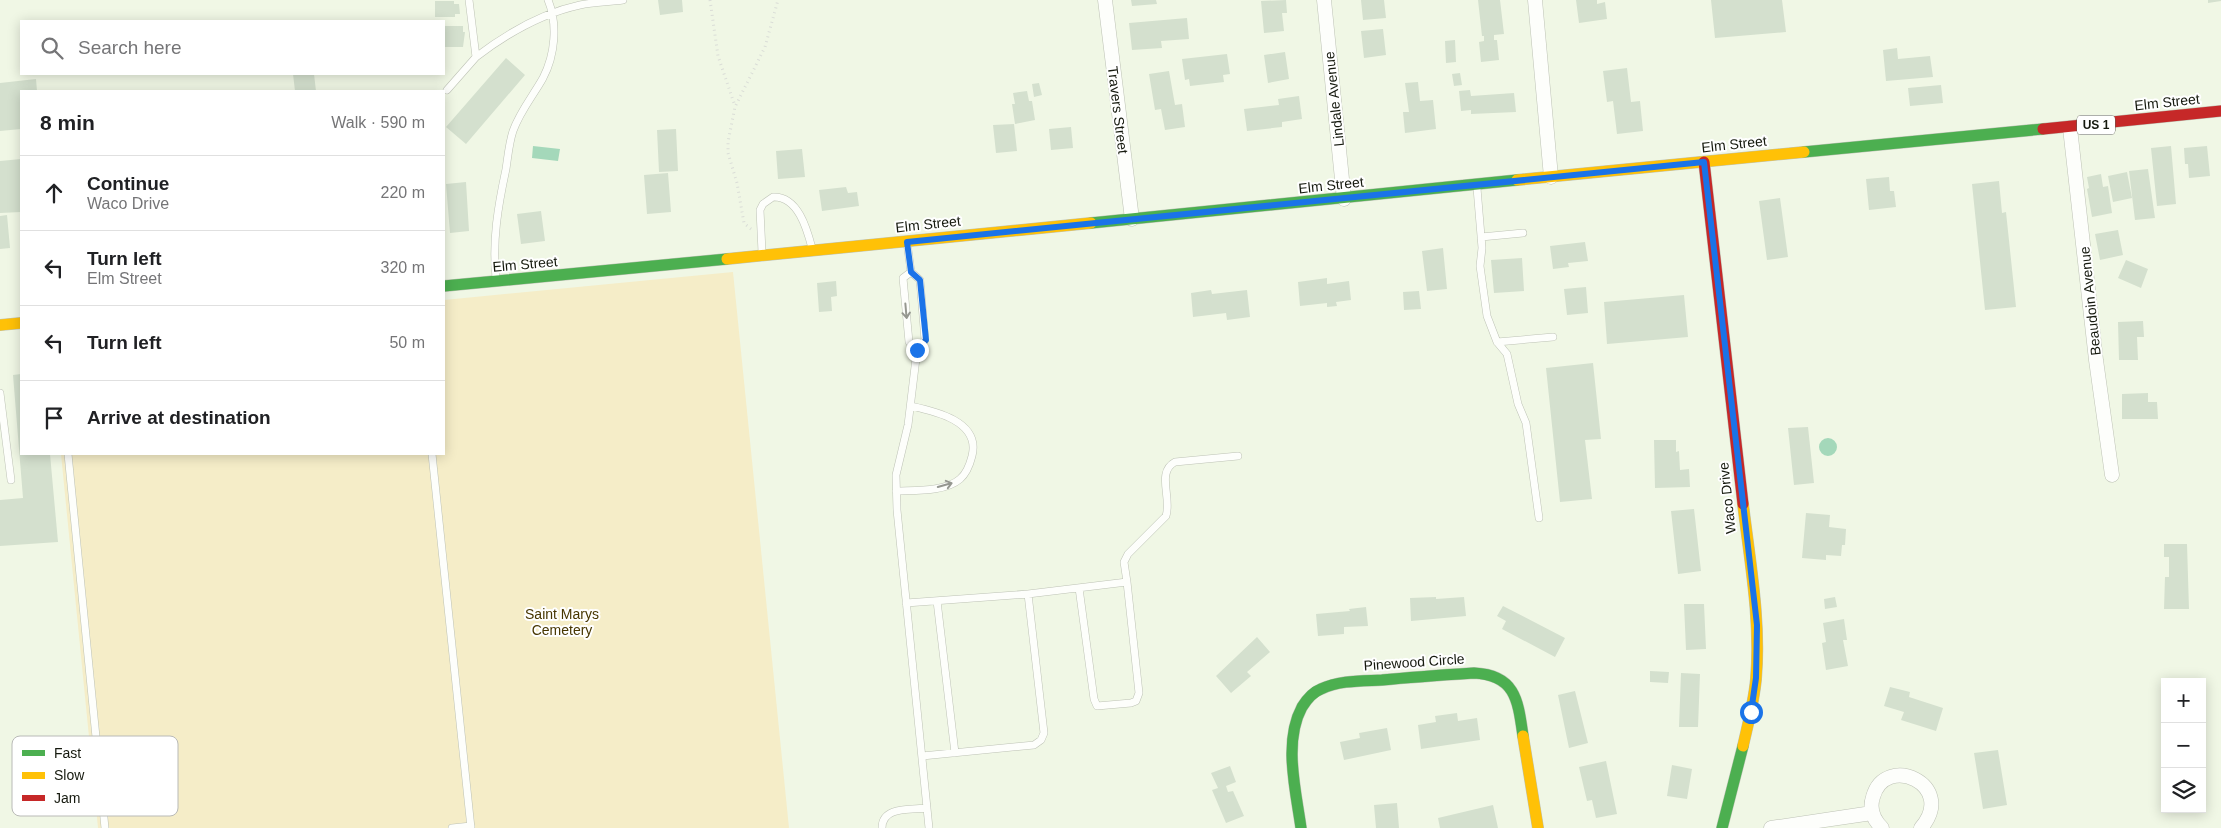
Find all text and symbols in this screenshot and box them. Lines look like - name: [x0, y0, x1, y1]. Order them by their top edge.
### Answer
- search box: [20, 20, 445, 75]
- icon: search: [38, 34, 66, 62]
- text: Search here: [78, 37, 182, 58]
- street label: Lindale Avenue: [1321, 50, 1347, 147]
- street label: Travers Street: [1105, 65, 1131, 155]
- street label: Elm Street: [2134, 91, 2200, 113]
- text: 8 min: [40, 111, 95, 134]
- text: Walk · 590 m: [331, 114, 425, 131]
- road number: US 1: [2077, 116, 2115, 134]
- street label: Elm Street: [1701, 133, 1767, 155]
- text: Continue: [87, 173, 169, 194]
- street label: Elm Street: [1298, 174, 1364, 196]
- icon: ahead: [40, 179, 68, 207]
- text: 220 m: [381, 184, 425, 201]
- text: Waco Drive: [87, 195, 169, 212]
- street label: Elm Street: [895, 213, 961, 235]
- street label: Beaudoin Avenue: [2076, 245, 2104, 356]
- text: Turn left: [87, 248, 162, 269]
- street label: Elm Street: [492, 253, 558, 275]
- icon: left: [40, 254, 68, 282]
- text: 320 m: [381, 259, 425, 276]
- text: Elm Street: [87, 270, 162, 287]
- one-way arrow: [901, 303, 911, 319]
- icon: left: [40, 329, 68, 357]
- text: Turn left: [87, 332, 162, 353]
- text: 50 m: [389, 334, 425, 351]
- route end: [906, 339, 929, 362]
- icon: arrive: [40, 404, 68, 432]
- text: Arrive at destination: [87, 407, 271, 428]
- street label: Waco Drive: [1715, 461, 1739, 535]
- one-way arrow: [936, 480, 952, 490]
- park label: Saint Marys Cemetery: [525, 606, 599, 638]
- street label: Pinewood Circle: [1363, 650, 1465, 674]
- map controls: [2161, 678, 2206, 813]
- button: +: [2161, 678, 2206, 723]
- route start: [1740, 701, 1763, 724]
- button: −: [2161, 723, 2206, 768]
- legend: [12, 736, 178, 816]
- text: Fast: [54, 745, 81, 761]
- text: Slow: [54, 767, 85, 783]
- button: layers: [2161, 768, 2206, 813]
- text: Jam: [54, 790, 80, 806]

